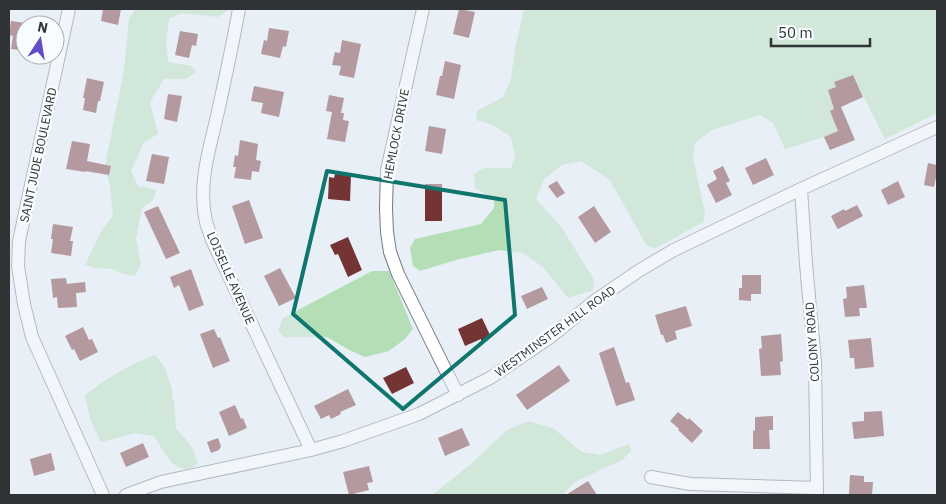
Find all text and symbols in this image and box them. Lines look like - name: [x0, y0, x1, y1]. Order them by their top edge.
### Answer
- north arrow: [15, 15, 65, 65]
- scale bar: [771, 15, 870, 47]
- text: N: [36, 17, 50, 37]
- text: 50 m: [778, 23, 813, 42]
- street label: SAINT JUDE BOULEVARD: [16, 86, 60, 224]
- street label: HEMLOCK DRIVE: [380, 87, 412, 181]
- street label: LOISELLE AVENUE: [204, 229, 258, 327]
- street label: WESTMINSTER HILL ROAD: [492, 282, 618, 380]
- street label: COLONY ROAD: [802, 302, 822, 382]

